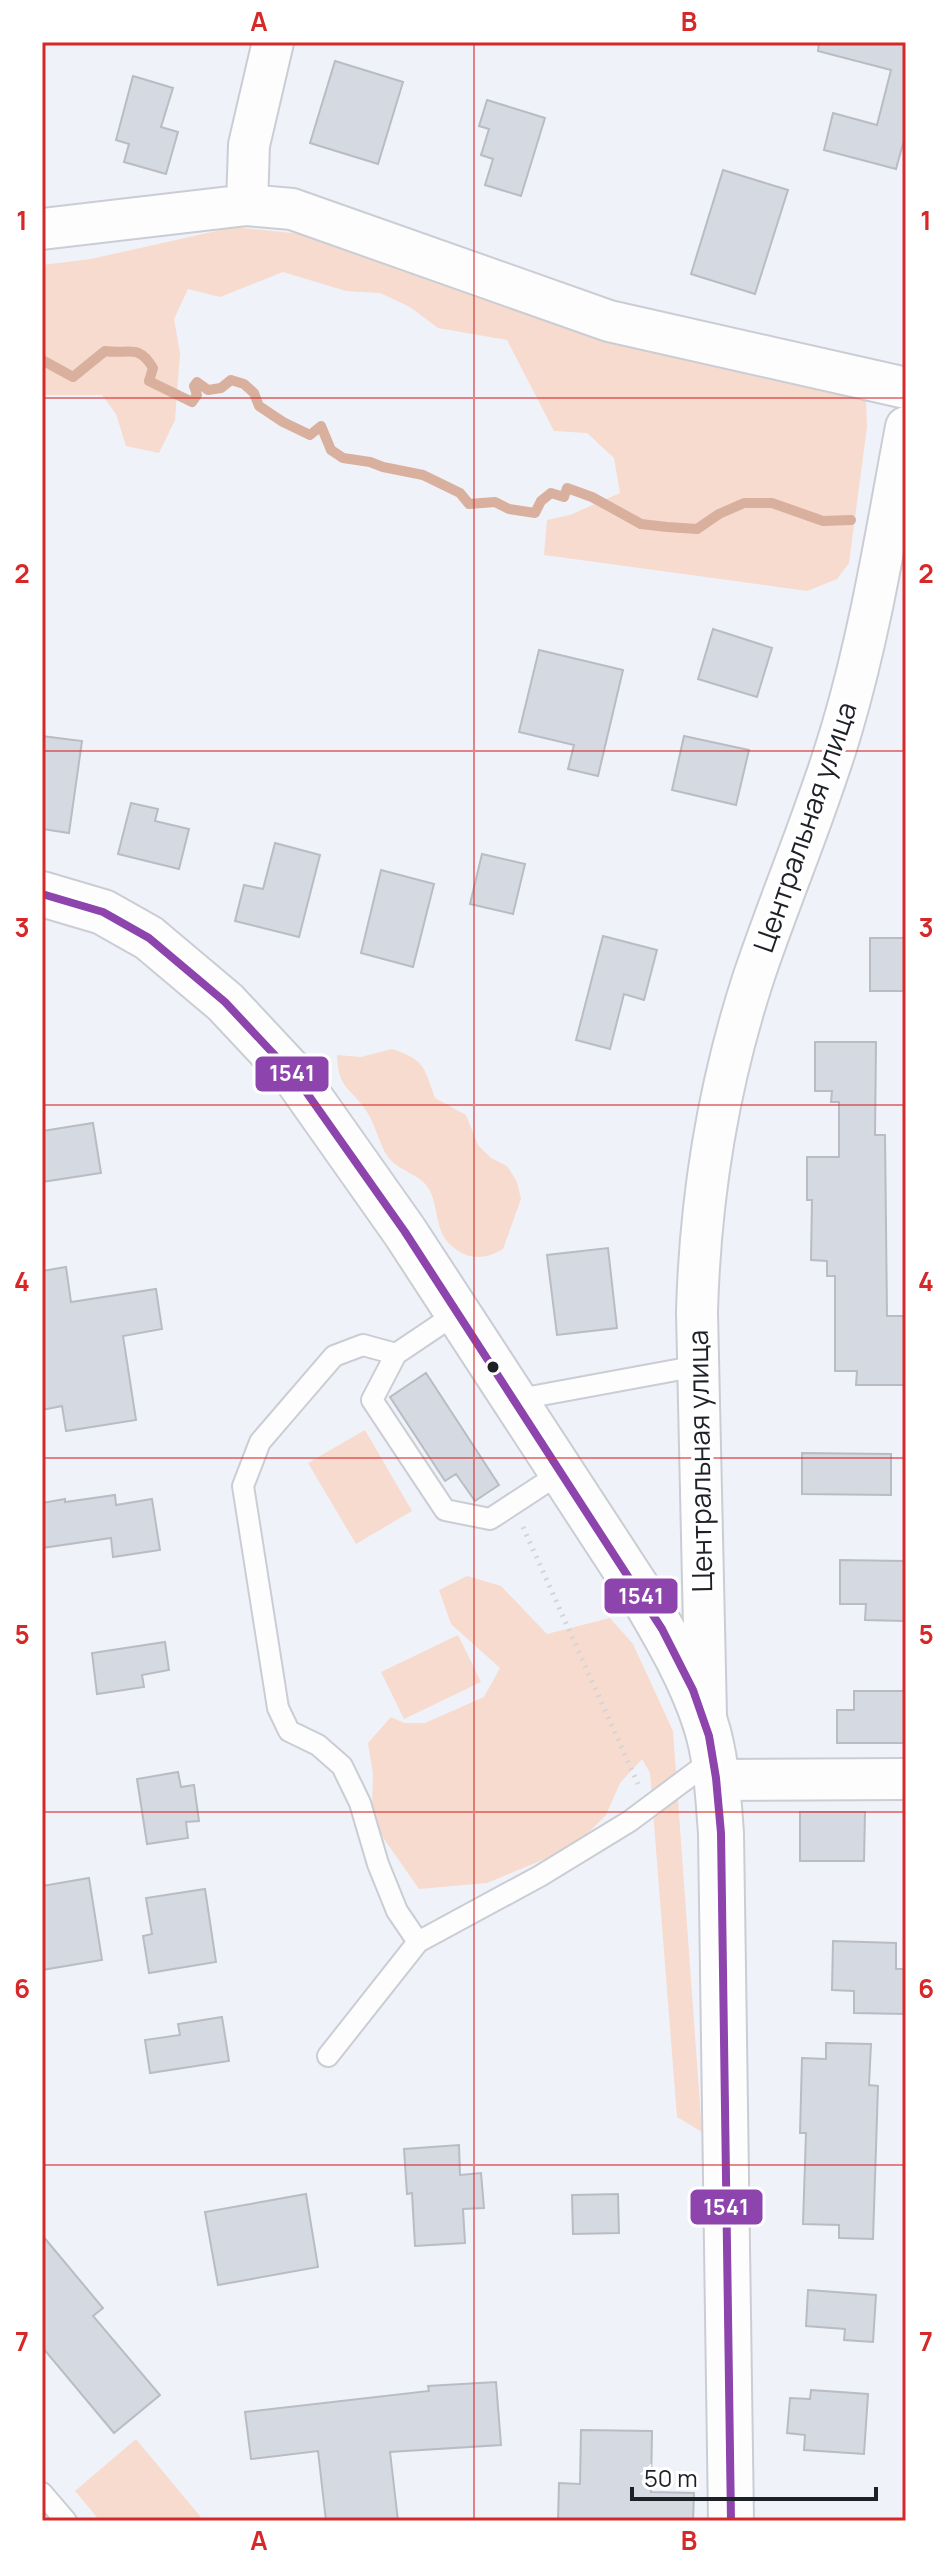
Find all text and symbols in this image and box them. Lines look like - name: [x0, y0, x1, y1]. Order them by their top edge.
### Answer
- text: A: [250, 3, 268, 39]
- text: B: [681, 3, 697, 39]
- text: 1: [16, 202, 28, 238]
- text: 1: [920, 202, 932, 238]
- text: 2: [14, 555, 30, 591]
- text: 2: [918, 555, 934, 591]
- street label: Центральная улица: [743, 697, 865, 957]
- text: 3: [14, 909, 30, 945]
- text: 3: [918, 909, 934, 945]
- line badge: 1541: [254, 1055, 330, 1093]
- text: 1541: [269, 1058, 315, 1088]
- text: 4: [14, 1263, 30, 1299]
- text: 4: [918, 1263, 934, 1299]
- street label: Центральная улица: [678, 1330, 720, 1592]
- unlabelled marker: [485, 1359, 501, 1375]
- line badge: 1541: [603, 1577, 679, 1615]
- text: 1541: [618, 1581, 664, 1611]
- text: 5: [14, 1616, 30, 1652]
- text: 5: [918, 1616, 934, 1652]
- text: 6: [14, 1970, 30, 2006]
- text: 6: [918, 1970, 934, 2006]
- line badge: 1541: [689, 2188, 764, 2226]
- text: 1541: [703, 2192, 749, 2222]
- text: 7: [15, 2323, 29, 2359]
- text: 7: [919, 2323, 933, 2359]
- scale bar: [632, 2451, 876, 2501]
- text: 50 m: [644, 2461, 698, 2494]
- text: A: [250, 2522, 268, 2558]
- text: B: [681, 2522, 697, 2558]

